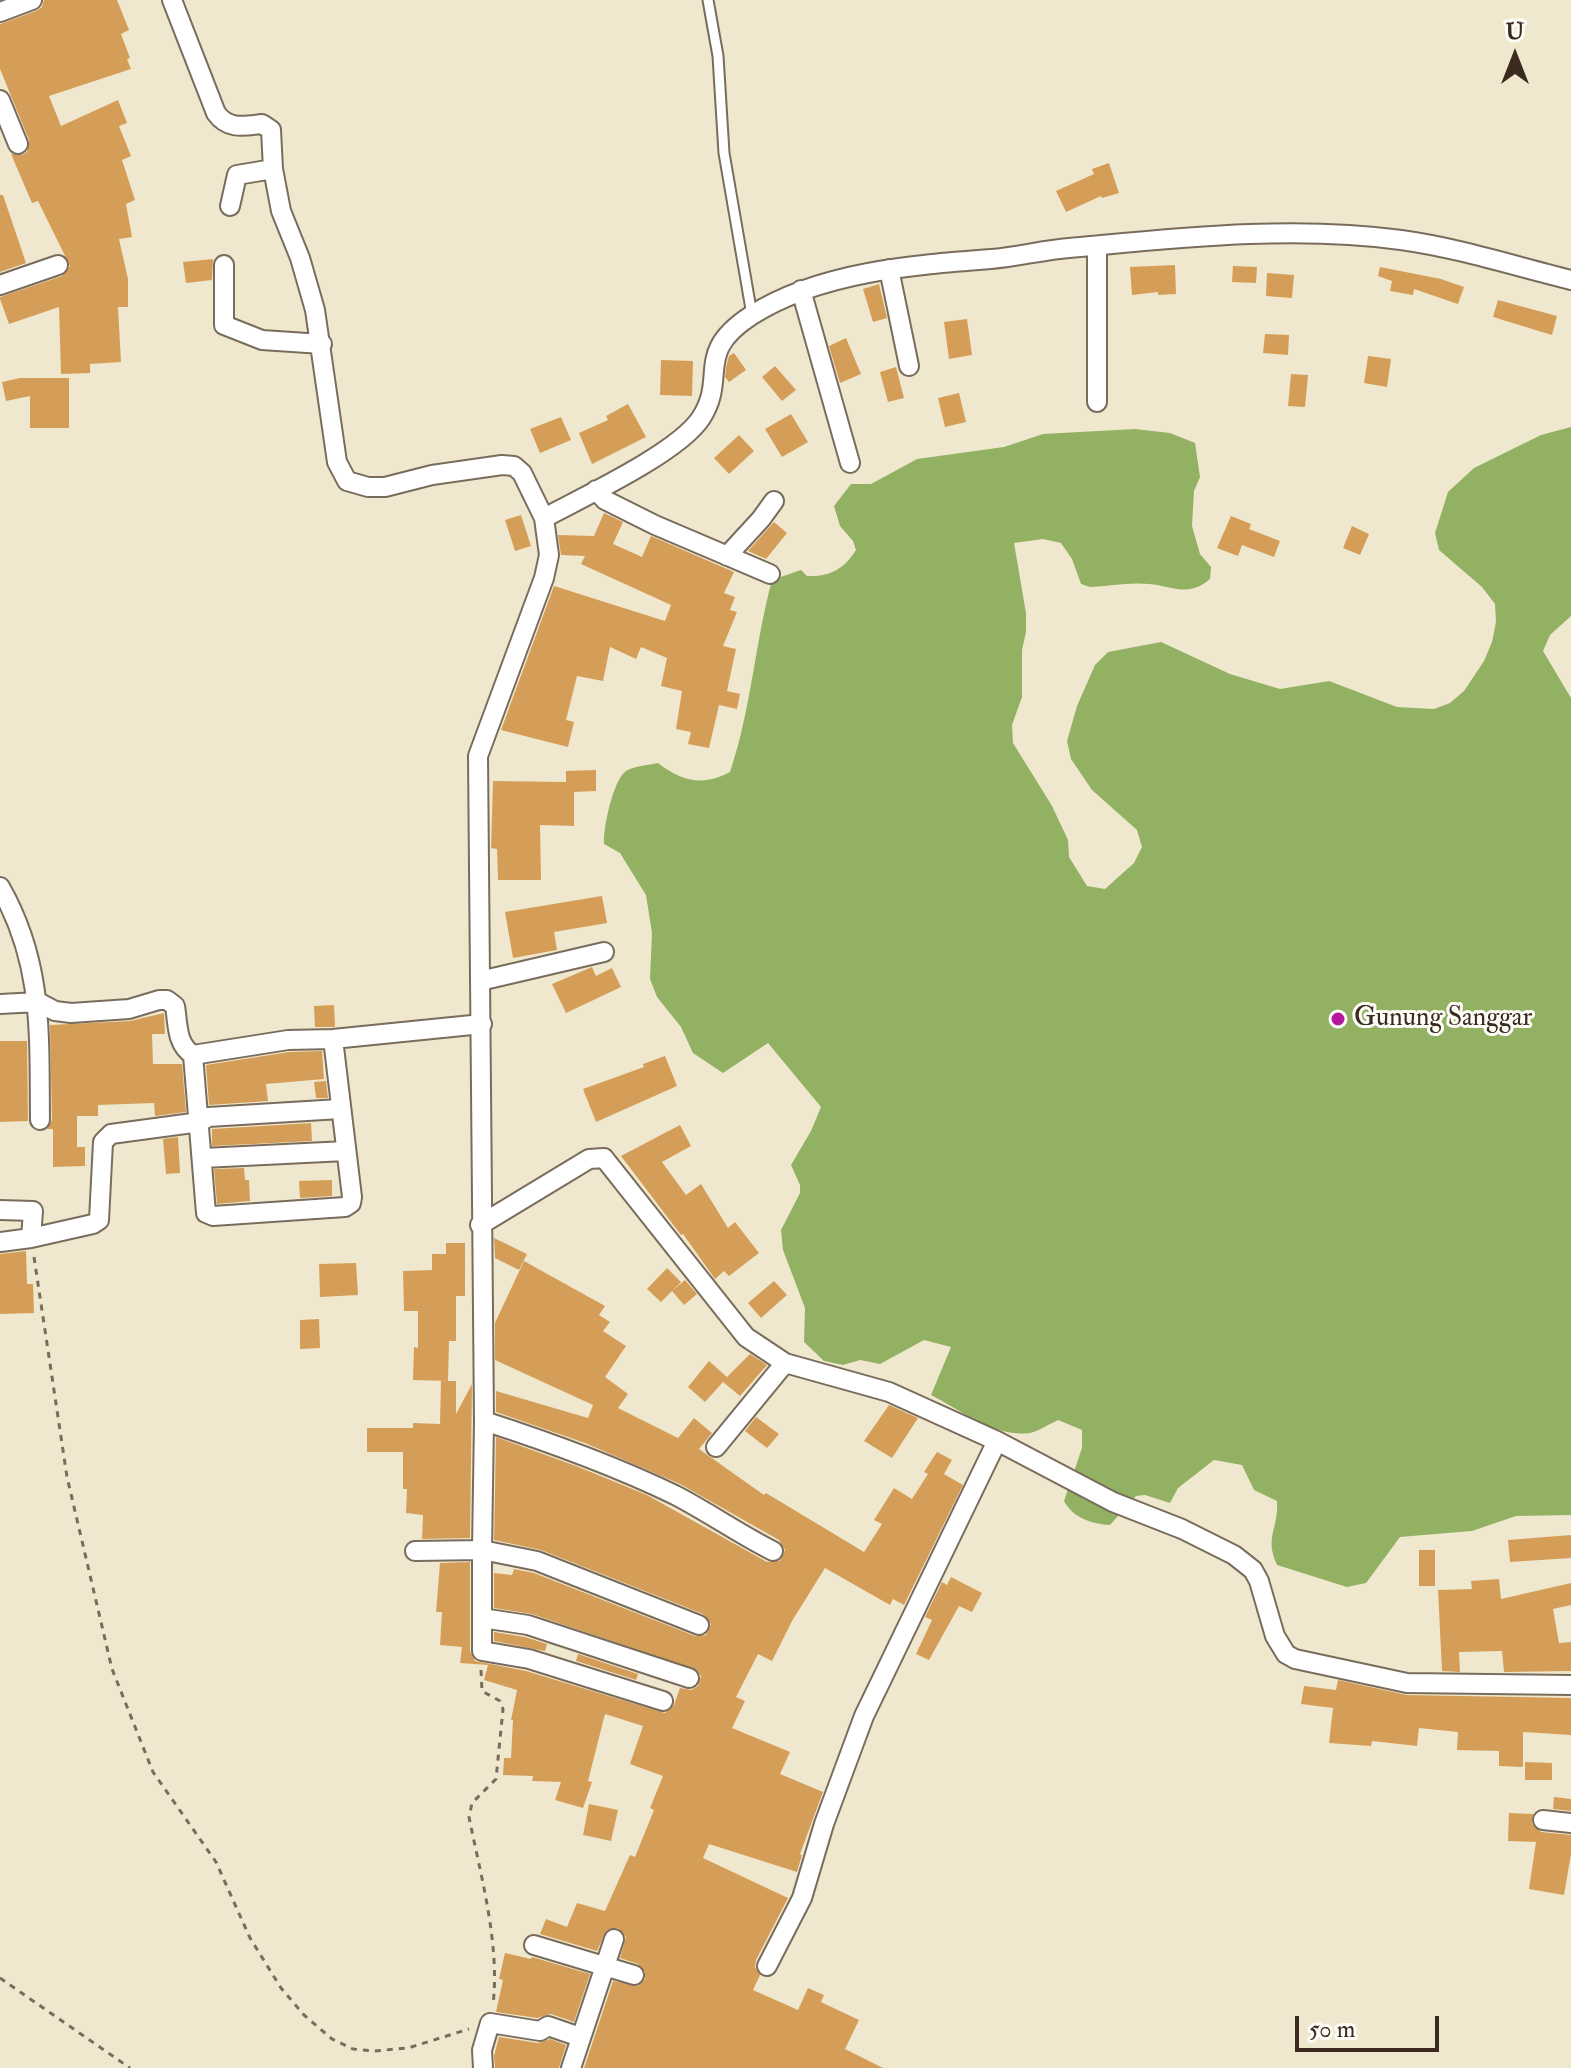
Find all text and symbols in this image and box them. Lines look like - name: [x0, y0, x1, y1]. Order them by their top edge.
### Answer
- north arrow: [1475, 16, 1555, 96]
- text: U: [1506, 18, 1524, 46]
- place label: Gunung Sanggar: [1354, 1003, 1532, 1035]
- marker: Gunung Sanggar: [1329, 1010, 1347, 1028]
- scale bar: [1299, 2000, 1443, 2050]
- text: 50 m: [1309, 2014, 1355, 2045]

